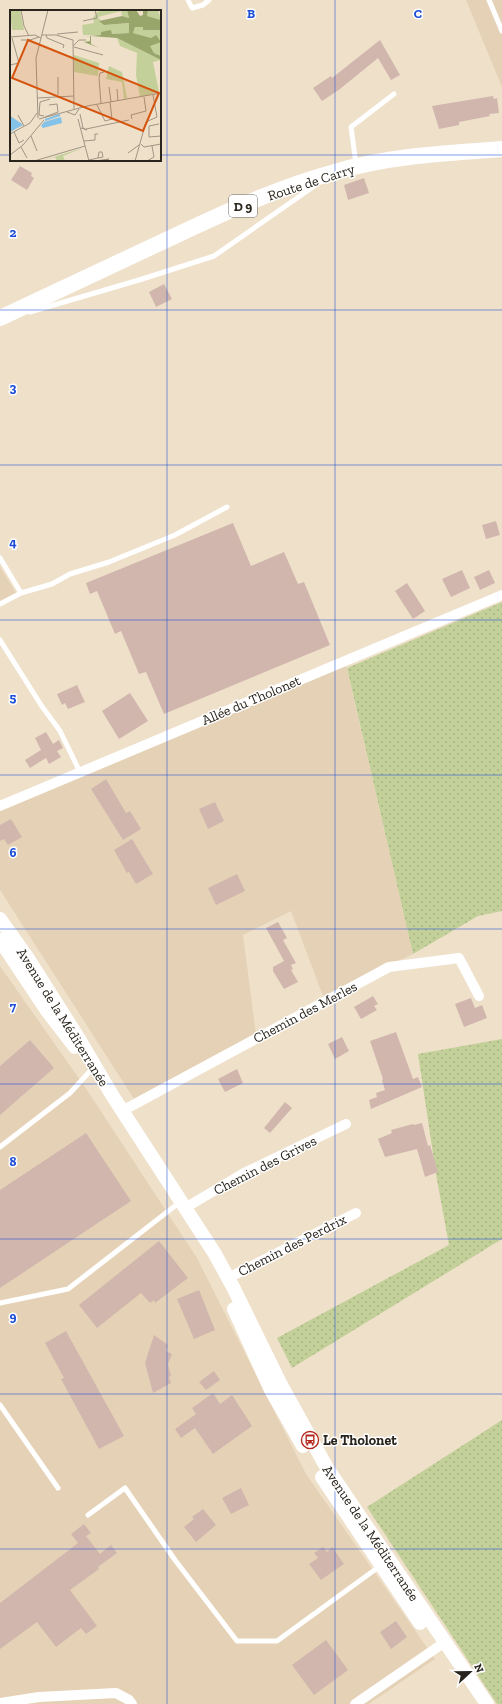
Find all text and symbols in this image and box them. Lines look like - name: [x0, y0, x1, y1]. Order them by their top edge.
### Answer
- text: B: [247, 6, 255, 21]
- text: C: [414, 6, 422, 21]
- inset map: [10, 10, 161, 161]
- street label: Route de Carry: [265, 160, 358, 205]
- road number: D 9: [229, 195, 257, 217]
- text: 2: [10, 225, 17, 240]
- text: 3: [10, 380, 17, 395]
- text: 4: [9, 535, 17, 550]
- street label: Allée du Tholonet: [199, 672, 304, 729]
- text: 5: [10, 690, 17, 705]
- text: 6: [10, 845, 17, 860]
- street label: Avenue de la Méditerranée: [13, 945, 112, 1090]
- street label: Chemin des Merles: [250, 978, 360, 1047]
- text: 7: [10, 999, 17, 1014]
- street label: Chemin des Grives: [211, 1132, 319, 1199]
- text: 8: [9, 1154, 17, 1169]
- street label: Chemin des Perdrix: [235, 1211, 349, 1280]
- text: 9: [10, 1309, 17, 1324]
- bus stop icon: Le Tholonet: [300, 1430, 320, 1450]
- place label: Le Tholonet: [323, 1432, 397, 1449]
- street label: Avenue de la Méditerranée: [319, 1462, 423, 1605]
- north arrow: [450, 1652, 490, 1692]
- text: N: [471, 1662, 487, 1675]

